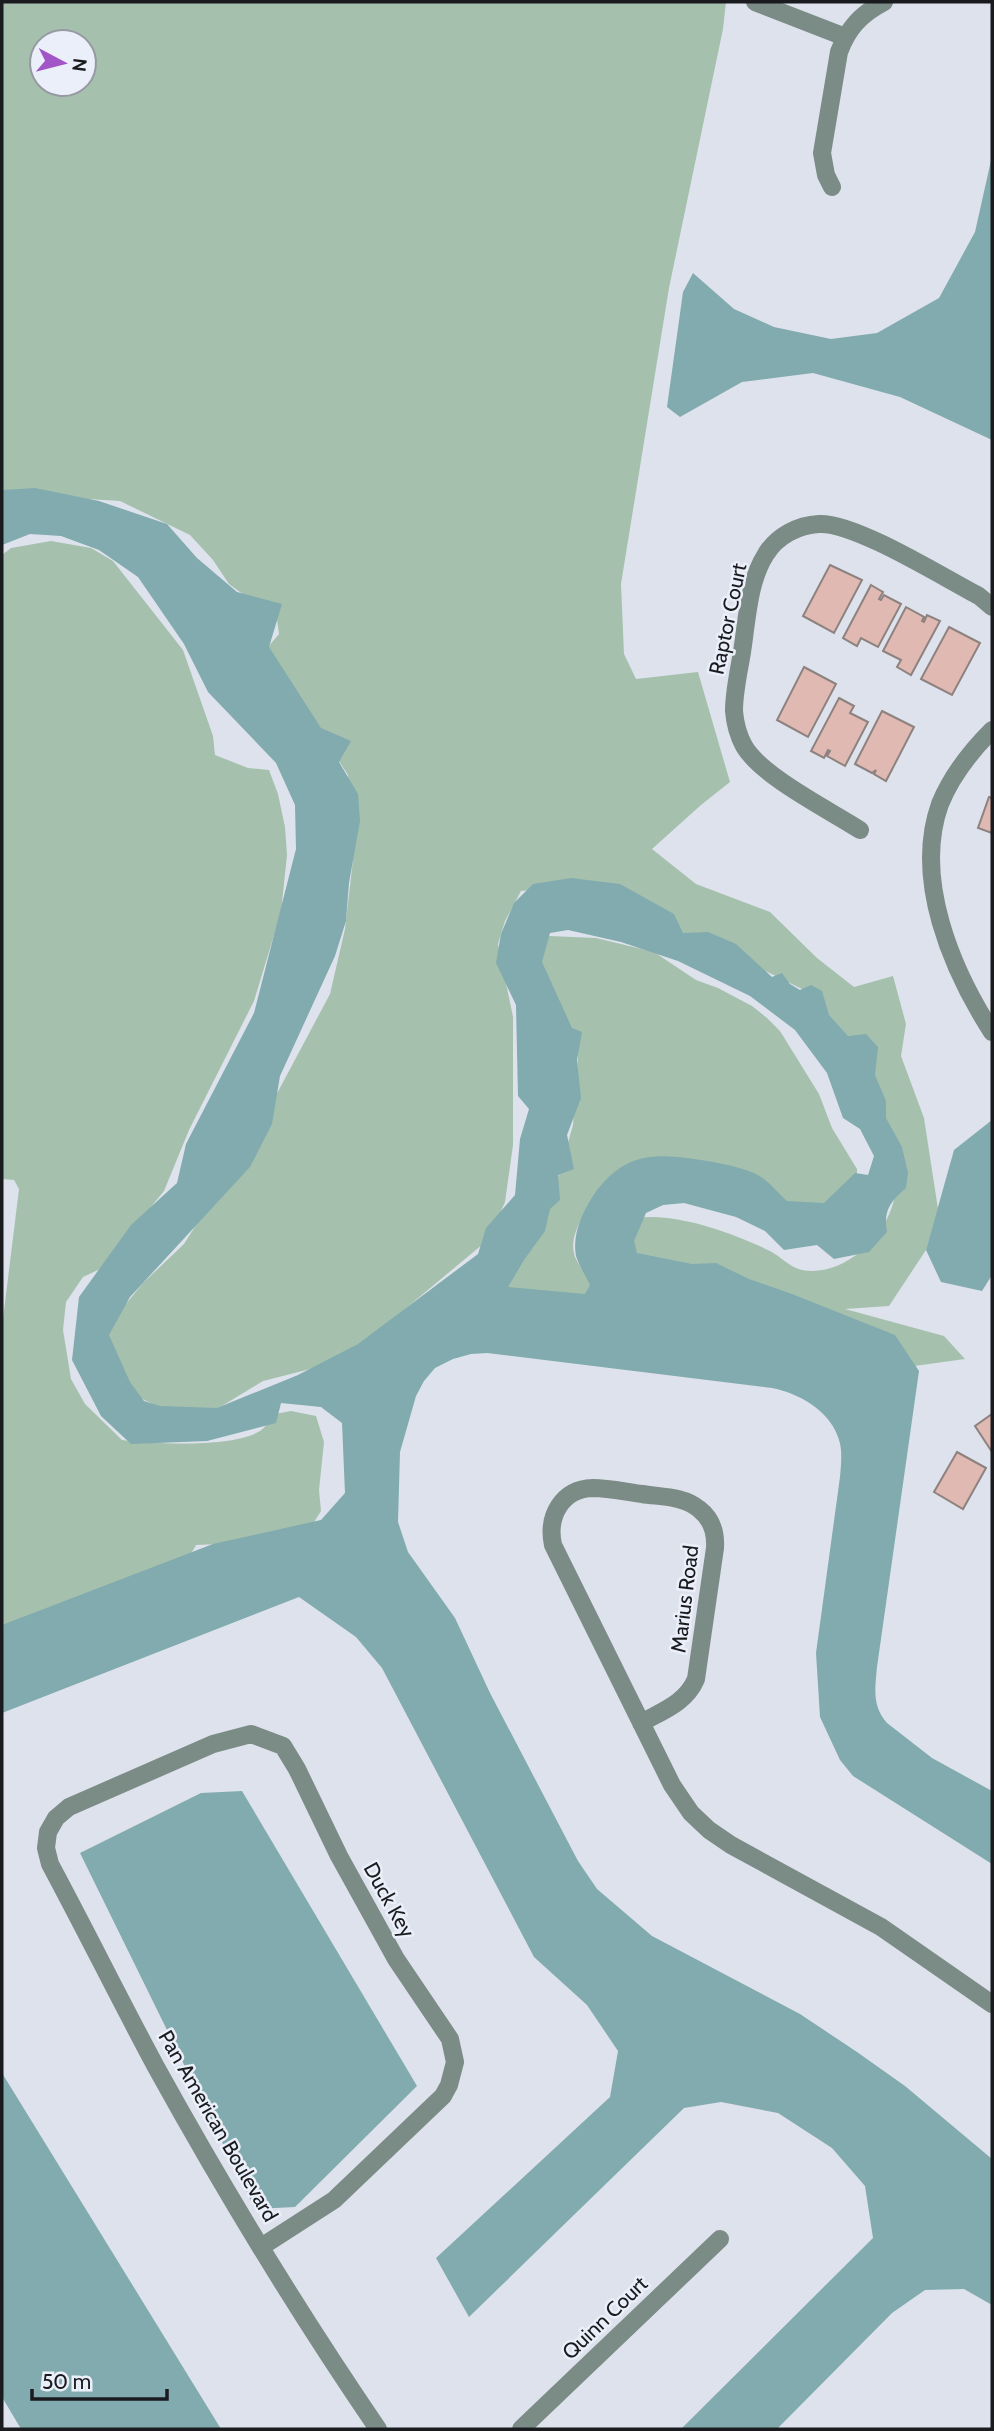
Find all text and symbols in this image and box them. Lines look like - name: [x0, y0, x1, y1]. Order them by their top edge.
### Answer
- north arrow: [28, 28, 98, 98]
- text: N: [67, 57, 92, 73]
- street label: Raptor Court: [704, 561, 751, 677]
- street label: Marius Road: [666, 1544, 703, 1654]
- street label: Duck Key: [359, 1858, 420, 1942]
- street label: Pan American Boulevard: [153, 2026, 283, 2226]
- street label: Quinn Court: [557, 2271, 652, 2364]
- scale bar: [32, 2358, 166, 2402]
- text: 50 m: [42, 2369, 91, 2394]

